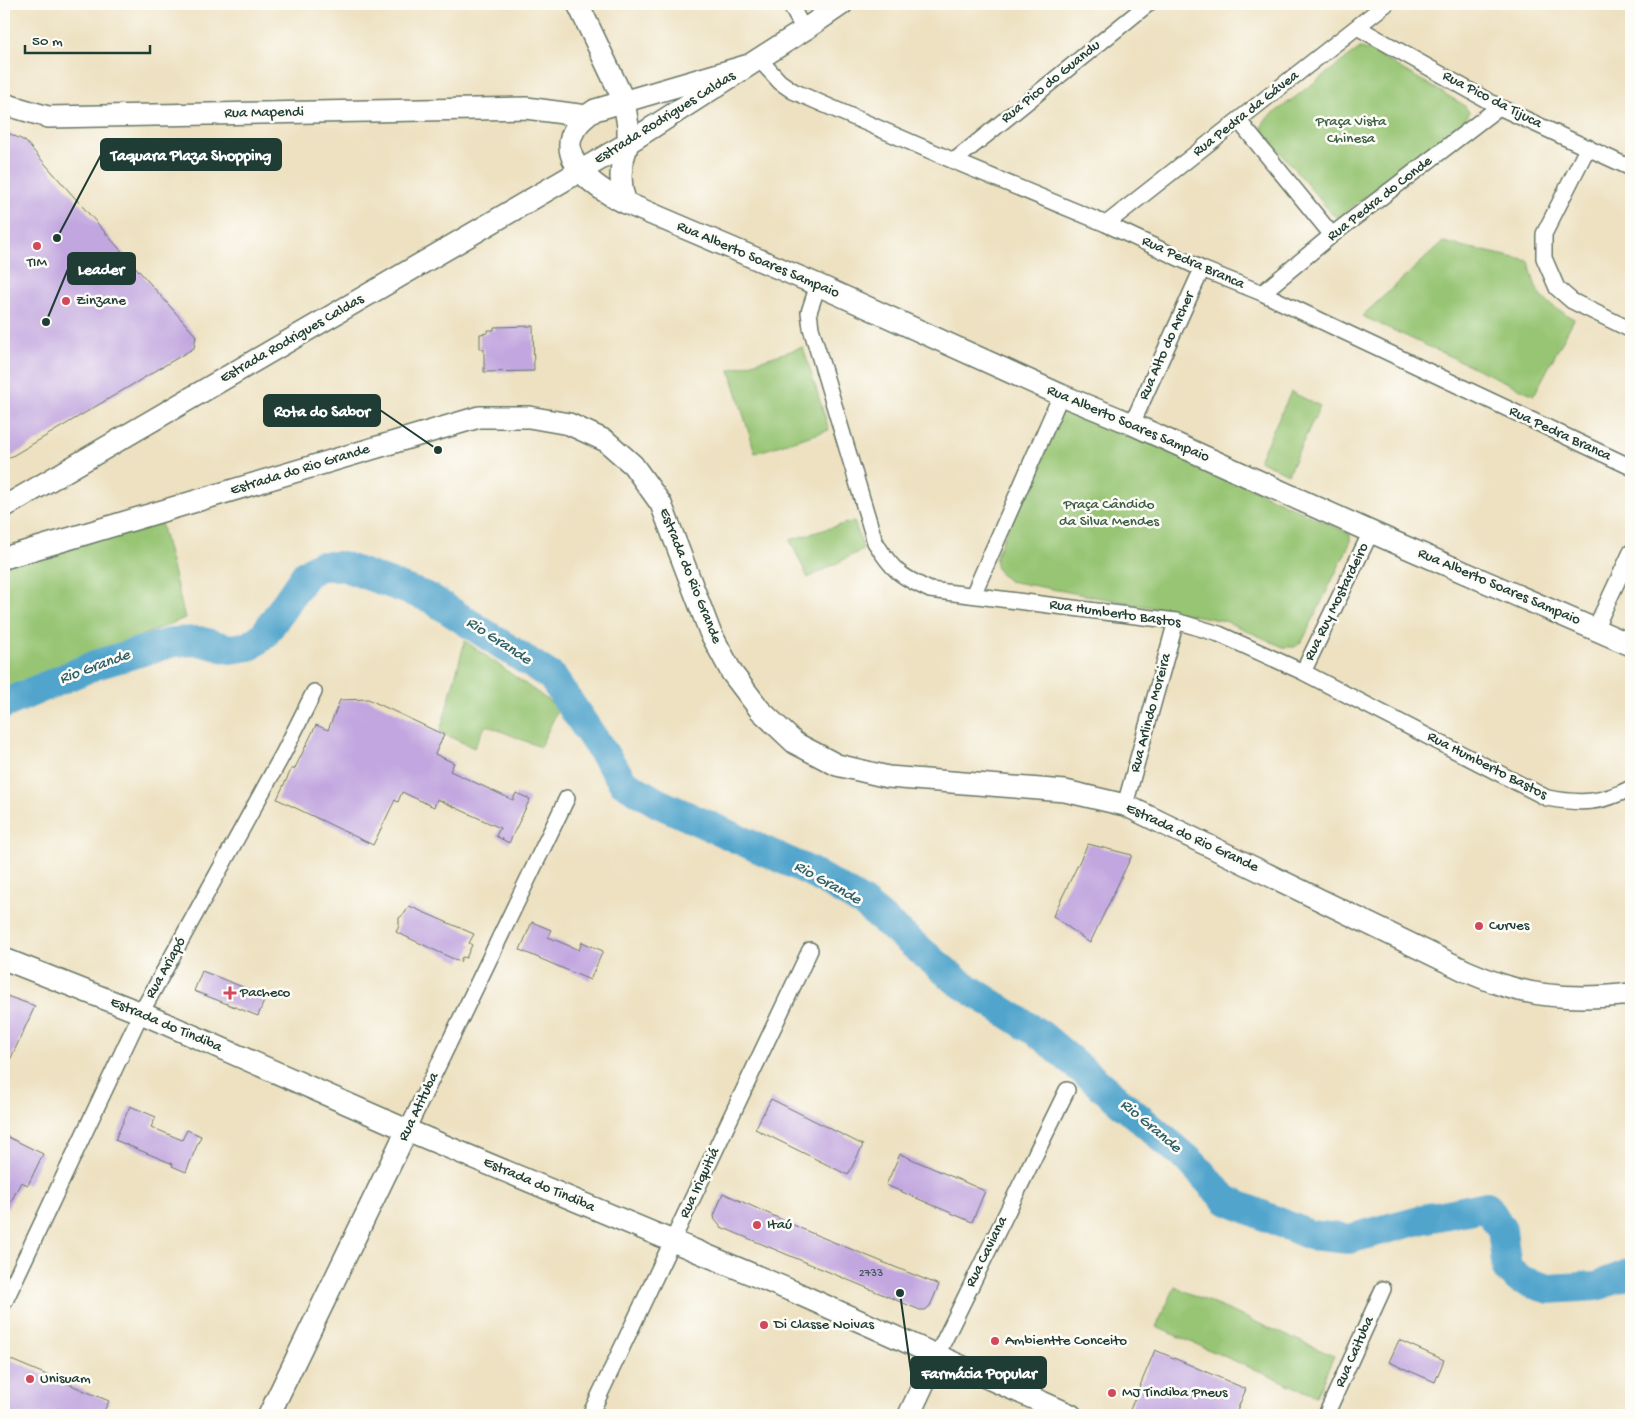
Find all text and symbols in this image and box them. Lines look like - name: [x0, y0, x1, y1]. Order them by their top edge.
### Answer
- scale bar: [25, 22, 150, 54]
- text: 50 m: [32, 33, 63, 51]
- street label: Rua Pico do Guandu: [998, 36, 1104, 128]
- street label: Estrada Rodrigues Caldas: [591, 67, 739, 169]
- street label: Rua Pedra da Gávea: [1189, 67, 1303, 161]
- street label: Rua Pico da Tijuca: [1439, 67, 1545, 133]
- street label: Rua Mapendi: [224, 103, 304, 123]
- park label: Praça Vista Chinesa: [1315, 113, 1387, 148]
- callout: Taquara Plaza Shopping: [101, 139, 281, 170]
- text: Taquara Plaza Shopping: [109, 148, 271, 167]
- street label: Rua Pedra do Conde: [1324, 152, 1436, 246]
- street label: Rua Alberto Soares Sampaio: [674, 217, 842, 303]
- street label: Rua Pedra Branca: [1139, 232, 1248, 294]
- marker: TIM: [31, 240, 43, 252]
- callout: Leader: [68, 253, 135, 284]
- place label: TIM: [26, 254, 47, 272]
- text: Leader: [78, 262, 126, 281]
- street label: Rua Alto do Archer: [1135, 287, 1200, 403]
- street label: Estrada Rodrigues Caldas: [217, 290, 368, 388]
- place label: Zinzane: [76, 292, 126, 310]
- marker: Zinzane: [60, 295, 72, 307]
- street label: Rua Alberto Soares Sampaio: [1044, 381, 1212, 467]
- callout: Rota do Sabor: [264, 395, 380, 426]
- street label: Rua Pedra Branca: [1506, 402, 1615, 466]
- text: Rota do Sabor: [273, 404, 372, 423]
- street label: Estrada do Rio Grande: [228, 440, 372, 500]
- park label: Praça Cândido da Silva Mendes: [1059, 496, 1159, 531]
- street label: Estrada do Rio Grande: [655, 506, 726, 647]
- street label: Rua Ruy Mostardeiro: [1301, 540, 1373, 664]
- street label: Rua Alberto Soares Sampaio: [1415, 544, 1583, 630]
- street label: Rua Humberto Bastos: [1048, 596, 1182, 632]
- water label: Rio Grande: [462, 614, 535, 670]
- water label: Rio Grande: [57, 646, 134, 690]
- street label: Rua Arlindo Moreira: [1126, 651, 1176, 775]
- street label: Rua Humberto Bastos: [1424, 728, 1550, 804]
- street label: Estrada do Rio Grande: [1123, 799, 1262, 877]
- water label: Rio Grande: [790, 858, 865, 911]
- place label: Curves: [1489, 917, 1530, 935]
- marker: Curves: [1473, 920, 1485, 932]
- street label: Rua Ariapó: [142, 934, 190, 1002]
- place label: Pacheco: [239, 984, 291, 1002]
- marker: Pacheco: [224, 987, 236, 999]
- street label: Estrada do Tindiba: [107, 993, 225, 1057]
- street label: Rua Atituba: [395, 1069, 444, 1144]
- water label: Rio Grande: [1116, 1096, 1185, 1158]
- street label: Rua Iriquitiá: [676, 1144, 724, 1221]
- street label: Estrada do Tindiba: [480, 1153, 598, 1217]
- street label: Rua Caviana: [962, 1213, 1012, 1290]
- place label: Itaú: [767, 1216, 792, 1234]
- marker: Itaú: [751, 1219, 763, 1231]
- house number: 2733: [859, 1267, 883, 1281]
- street label: Rua Caituba: [1331, 1313, 1379, 1390]
- place label: Di Classe Noivas: [773, 1316, 874, 1334]
- marker: Di Classe Noivas: [758, 1319, 770, 1331]
- place label: Ambientte Conceito: [1005, 1332, 1127, 1350]
- marker: Ambientte Conceito: [989, 1335, 1001, 1347]
- callout: Farmácia Popular: [911, 1357, 1046, 1388]
- text: Farmácia Popular: [920, 1366, 1039, 1385]
- place label: Unisuam: [40, 1370, 91, 1388]
- marker: Unisuam: [24, 1373, 36, 1385]
- place label: MJ Tindiba Pneus: [1122, 1384, 1228, 1402]
- marker: MJ Tindiba Pneus: [1106, 1387, 1118, 1399]

